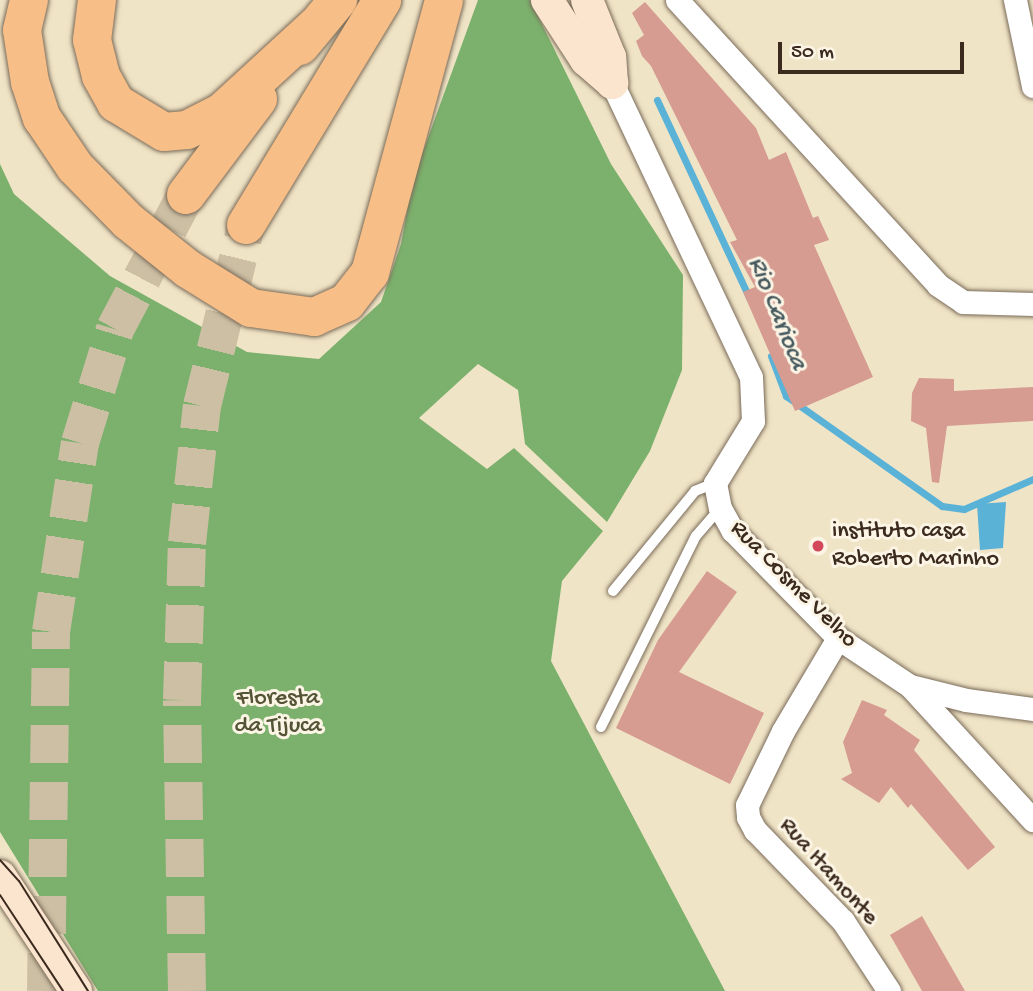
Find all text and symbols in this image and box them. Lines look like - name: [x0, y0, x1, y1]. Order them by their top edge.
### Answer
- scale bar: [781, 28, 967, 72]
- text: 50 m: [791, 41, 834, 66]
- water label: Rio Carioca: [739, 253, 813, 375]
- street label: Rua Cosme Velho: [723, 515, 863, 655]
- place label: instituto casa Roberto Marinho: [832, 518, 999, 574]
- marker: instituto casa Roberto Marinho: [810, 538, 826, 554]
- park label: Floresta da Tijuca: [234, 685, 322, 741]
- street label: Rua Itamonte: [772, 812, 884, 932]

